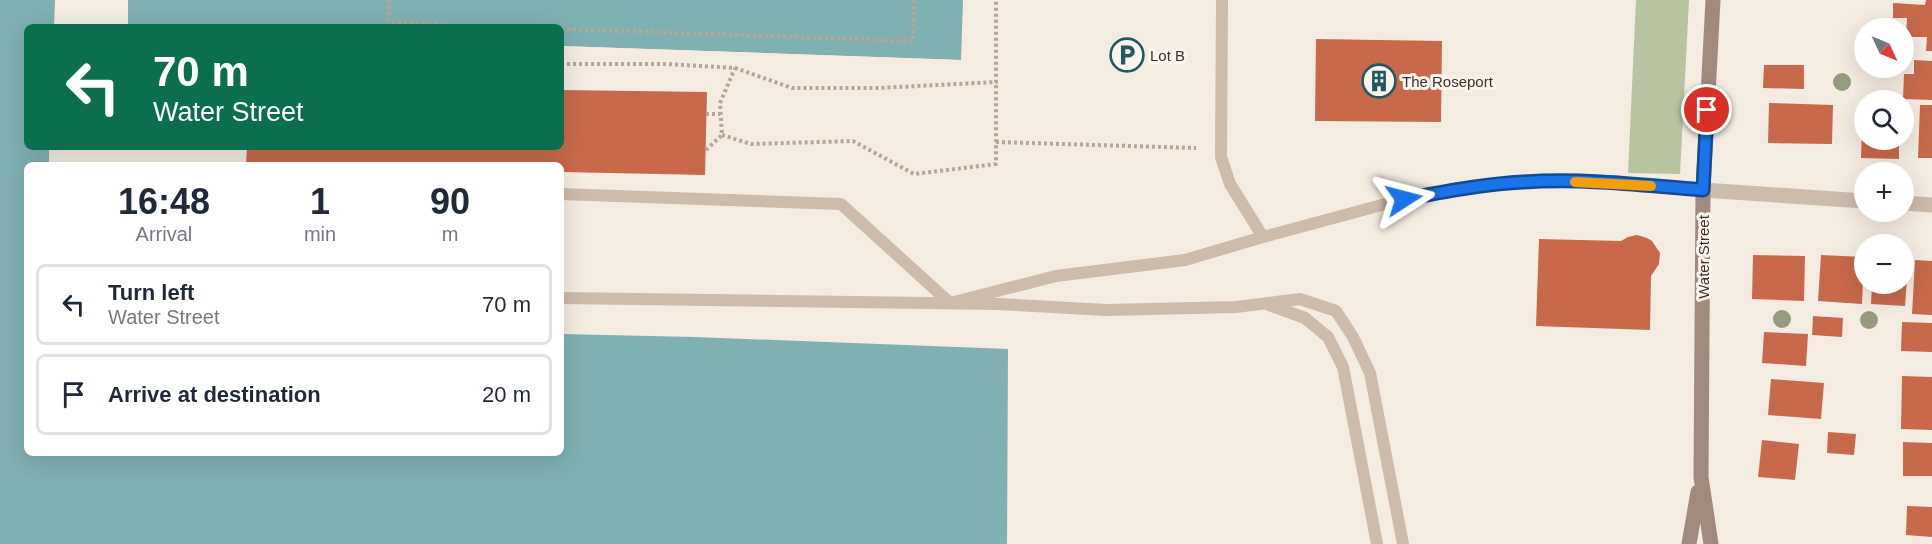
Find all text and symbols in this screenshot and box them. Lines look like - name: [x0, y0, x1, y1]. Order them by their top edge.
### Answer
- north arrow: [1854, 18, 1914, 78]
- map controls: [1854, 18, 1914, 294]
- parking icon: Lot B: [1109, 37, 1145, 73]
- place label: Lot B: [1150, 47, 1185, 64]
- icon: left: [54, 48, 132, 126]
- text: 70 m: [153, 48, 249, 95]
- building icon: The Roseport: [1361, 63, 1397, 99]
- place label: The Roseport: [1402, 73, 1494, 90]
- pin: [1681, 84, 1732, 135]
- button: search: [1854, 90, 1914, 150]
- icon: arrive: [1690, 93, 1723, 126]
- text: Water Street: [153, 97, 304, 127]
- button: +: [1854, 162, 1914, 222]
- position arrow: [1372, 167, 1436, 231]
- text: 16:48: [118, 181, 210, 222]
- text: 1: [310, 181, 330, 222]
- text: 90: [430, 181, 470, 222]
- street label: Water Street: [1695, 214, 1712, 299]
- text: Arrival: [136, 223, 192, 245]
- text: min: [304, 223, 336, 245]
- text: m: [442, 223, 458, 245]
- button: −: [1854, 234, 1914, 294]
- text: Turn left: [108, 280, 194, 305]
- icon: left: [57, 288, 90, 321]
- text: 70 m: [482, 292, 531, 317]
- text: Water Street: [108, 306, 220, 328]
- icon: arrive: [57, 378, 90, 411]
- text: Arrive at destination: [108, 382, 321, 407]
- text: 20 m: [482, 382, 531, 407]

